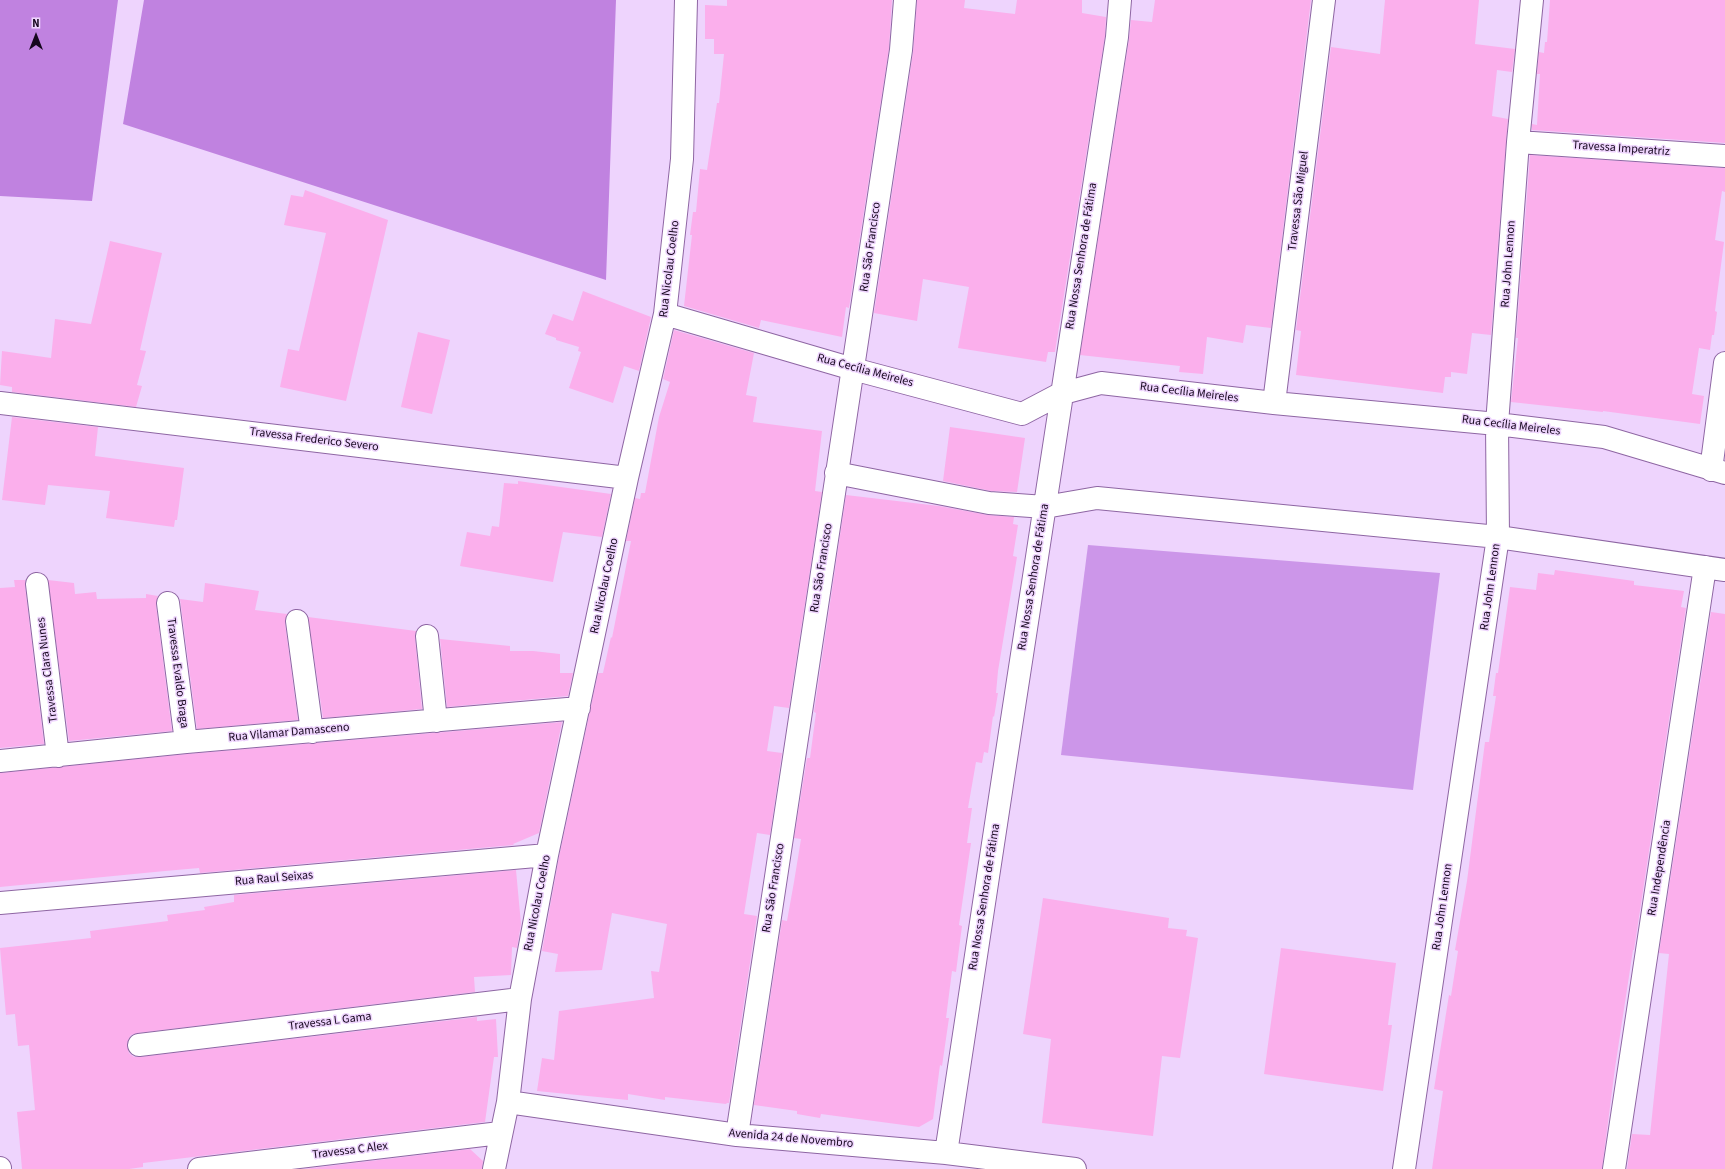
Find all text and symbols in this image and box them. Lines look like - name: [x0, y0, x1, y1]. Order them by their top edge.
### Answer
- north arrow: [16, 16, 56, 56]
- text: N: [32, 16, 40, 31]
- street label: Travessa Imperatriz: [1572, 138, 1670, 160]
- street label: Travessa São Miguel: [1286, 150, 1312, 252]
- street label: Rua Nossa Senhora de Fátima: [1063, 182, 1101, 330]
- street label: Rua São Francisco: [858, 201, 884, 293]
- street label: Rua Nicolau Coelho: [657, 220, 683, 318]
- street label: Rua John Lennon: [1499, 220, 1519, 308]
- street label: Rua Cecília Meireles: [815, 351, 915, 391]
- street label: Rua Cecília Meireles: [1139, 380, 1239, 406]
- street label: Rua Cecília Meireles: [1461, 413, 1561, 439]
- street label: Travessa Frederico Severo: [249, 425, 379, 455]
- street label: Rua Nossa Senhora de Fátima: [1015, 503, 1053, 651]
- street label: Rua São Francisco: [808, 522, 836, 614]
- street label: Rua Nicolau Coelho: [588, 537, 622, 635]
- street label: Rua John Lennon: [1478, 543, 1504, 631]
- street label: Travessa Clara Nunes: [34, 617, 62, 723]
- street label: Travessa Evaldo Braga: [163, 617, 191, 729]
- street label: Rua Vilamar Damasceno: [228, 721, 350, 745]
- street label: Rua Independência: [1645, 819, 1675, 917]
- street label: Rua Nossa Senhora de Fátima: [966, 823, 1004, 971]
- street label: Rua São Francisco: [760, 842, 788, 934]
- street label: Rua Nicolau Coelho: [522, 854, 554, 952]
- street label: Rua John Lennon: [1430, 863, 1456, 951]
- street label: Rua Raul Seixas: [234, 868, 314, 890]
- street label: Travessa L Gama: [288, 1010, 372, 1034]
- street label: Avenida 24 de Novembro: [728, 1126, 854, 1152]
- street label: Travessa C Alex: [311, 1139, 389, 1163]

